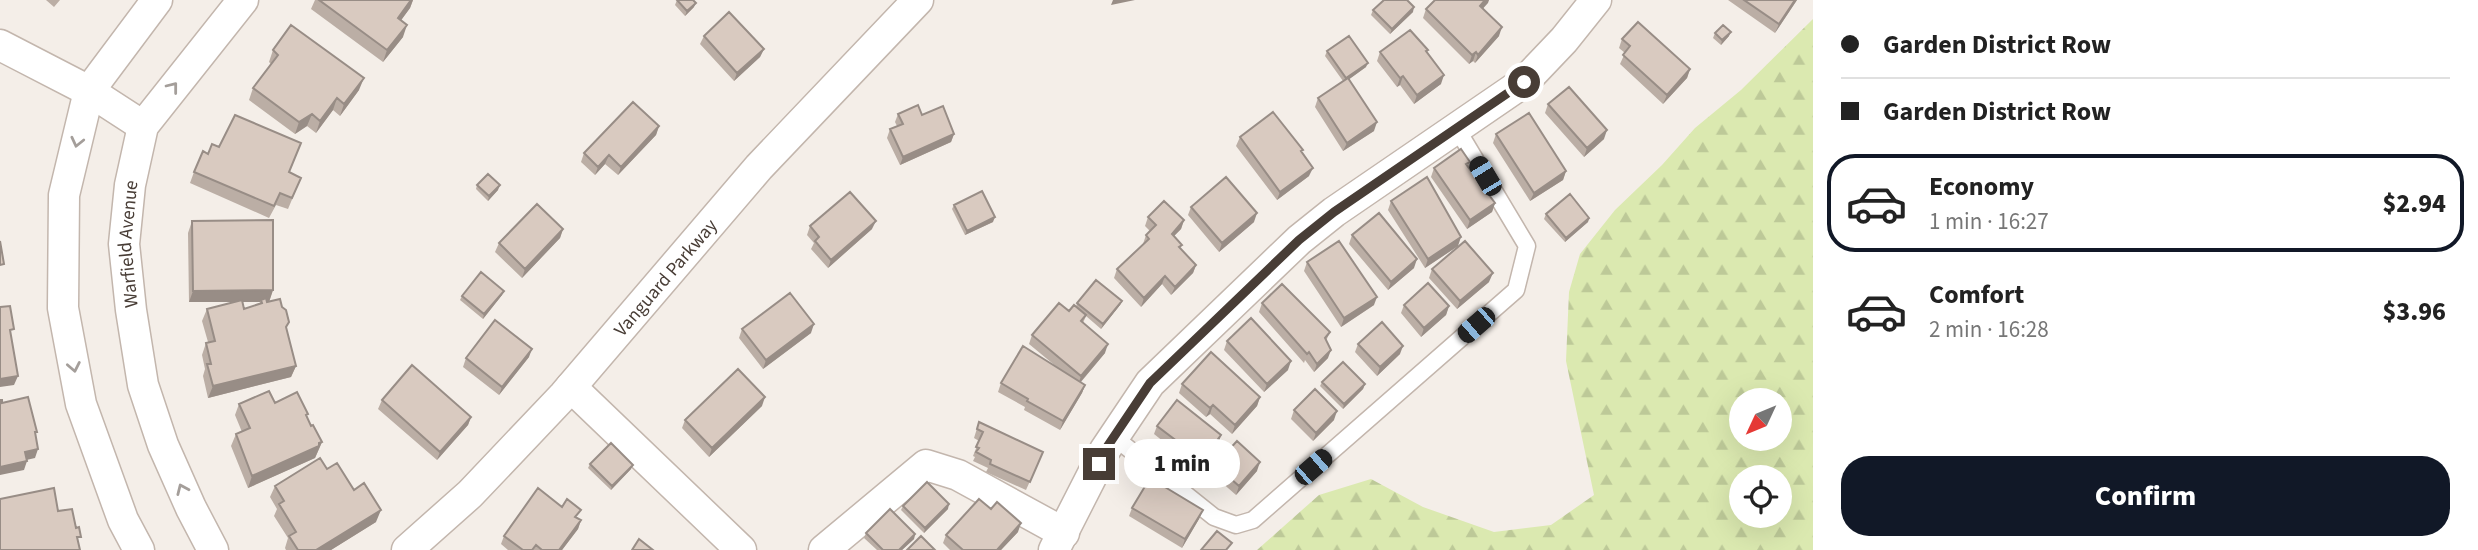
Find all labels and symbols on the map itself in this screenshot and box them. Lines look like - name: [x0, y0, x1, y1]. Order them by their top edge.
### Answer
- route start: [1508, 66, 1540, 98]
- one-way arrow: [165, 82, 178, 94]
- one-way arrow: [71, 136, 85, 148]
- car: [1466, 153, 1505, 199]
- street label: Warfield Avenue: [112, 178, 146, 309]
- street label: Vanguard Parkway: [608, 213, 724, 343]
- car: [1454, 303, 1499, 347]
- one-way arrow: [66, 361, 81, 373]
- north arrow: [1729, 388, 1792, 452]
- callout: 1 min: [1124, 440, 1239, 489]
- car: [1291, 445, 1336, 489]
- route end: [1083, 448, 1115, 480]
- one-way arrow: [176, 484, 190, 496]

